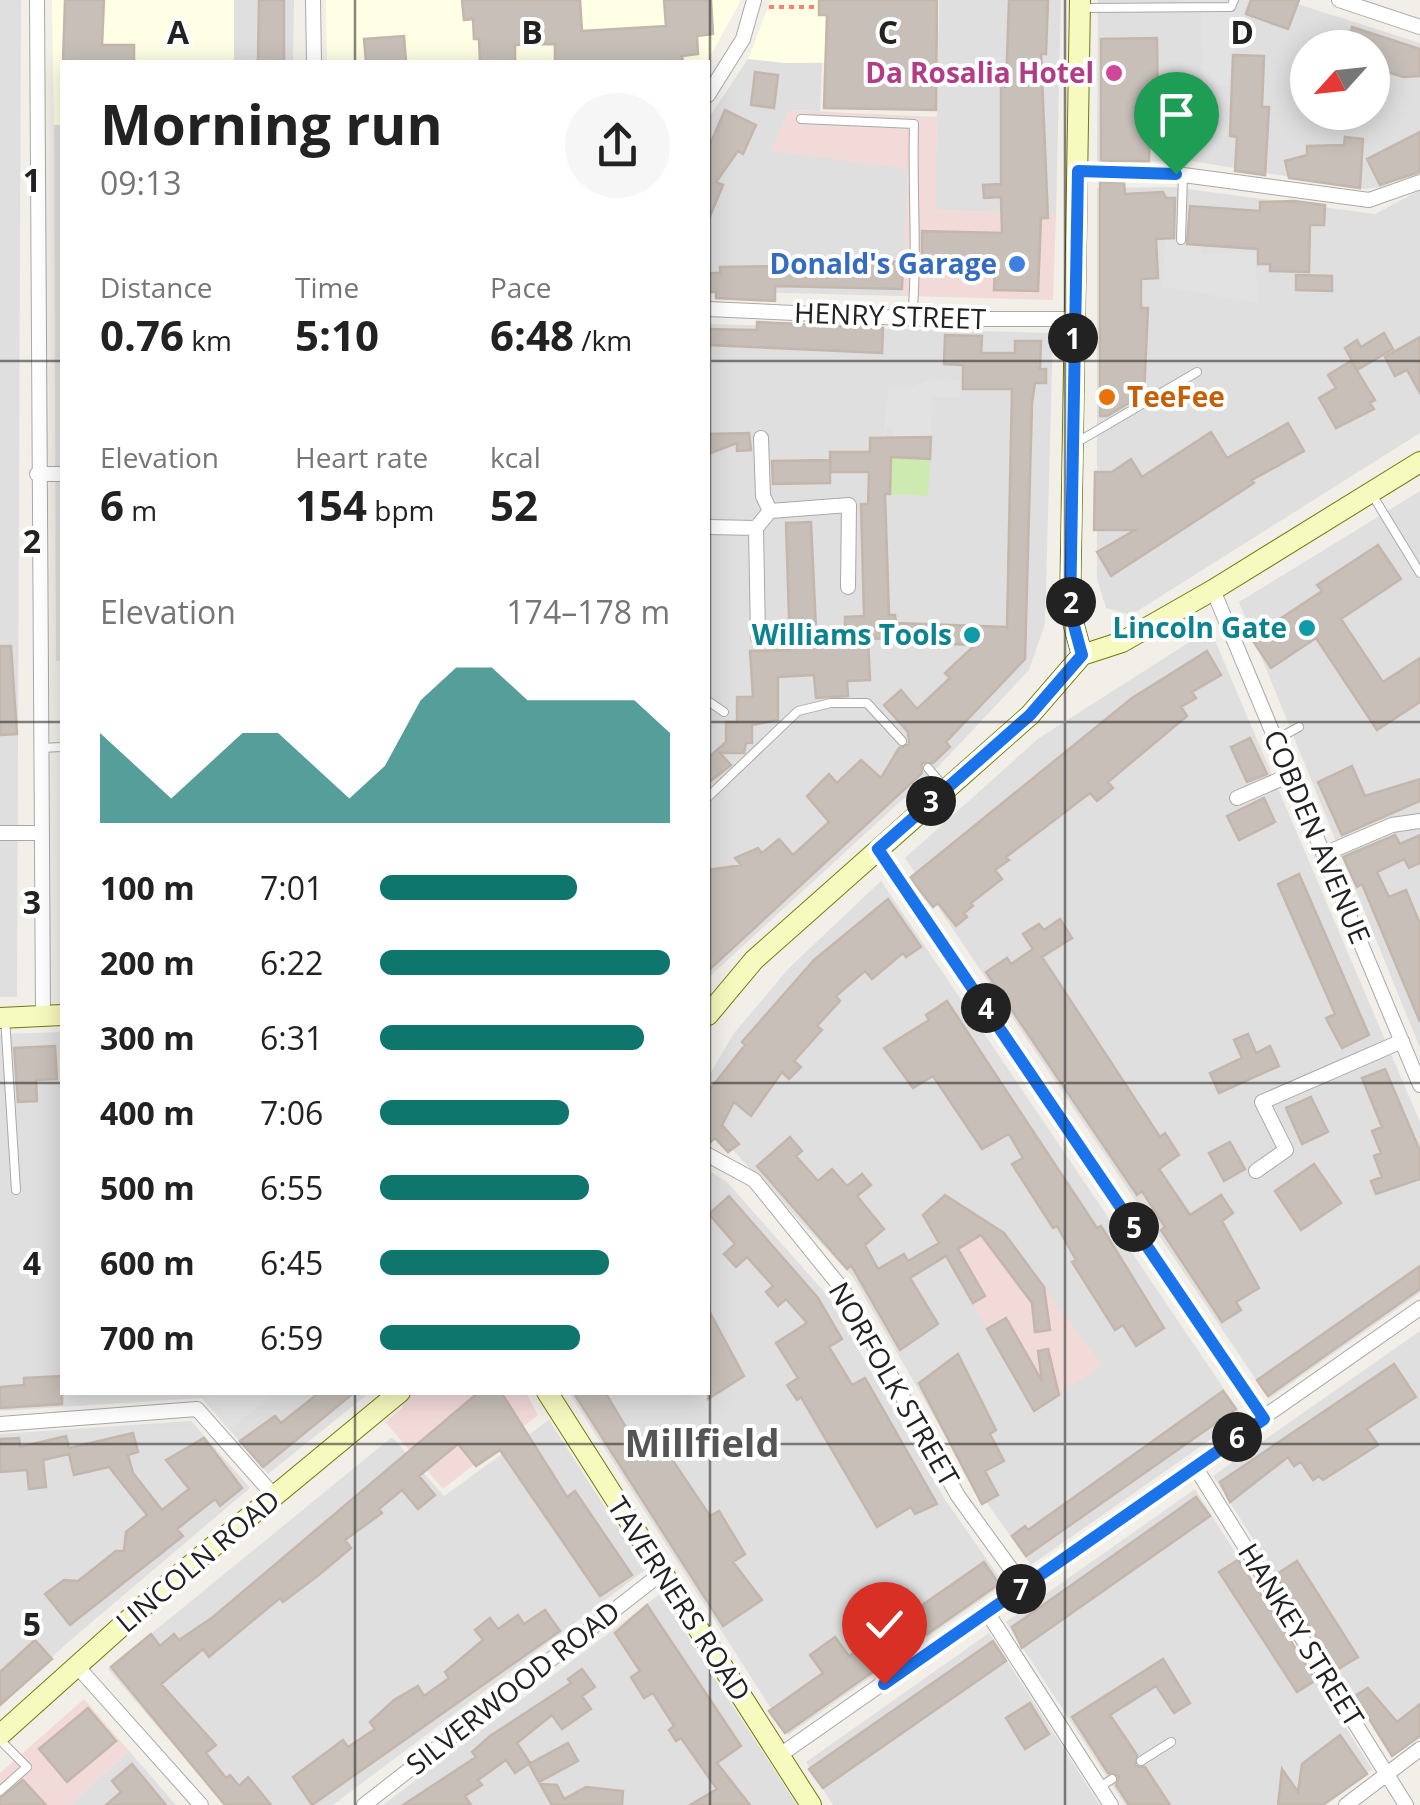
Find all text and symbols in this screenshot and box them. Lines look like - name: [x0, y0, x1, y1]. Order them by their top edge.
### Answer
- text: A: [167, 10, 190, 53]
- text: B: [521, 10, 543, 53]
- text: C: [878, 10, 898, 53]
- text: D: [1230, 10, 1254, 53]
- north arrow: [1290, 30, 1390, 130]
- map controls: [1290, 30, 1390, 130]
- place label: Da Rosalia Hotel: [865, 53, 1094, 91]
- marker: Da Rosalia Hotel: [1103, 62, 1125, 84]
- pin: [1134, 72, 1219, 175]
- text: Morning run: [100, 86, 443, 161]
- icon: arrive: [1149, 87, 1204, 142]
- button: share: [565, 93, 670, 198]
- text: 1: [23, 158, 41, 201]
- text: 09:13: [100, 161, 182, 204]
- place label: Donald's Garage: [770, 244, 997, 282]
- marker: Donald's Garage: [1006, 253, 1028, 275]
- text: Distance: [100, 268, 213, 306]
- text: Time: [295, 268, 359, 306]
- text: Pace: [490, 268, 552, 306]
- street label: HENRY STREET: [793, 293, 987, 337]
- text: 0.76: [100, 306, 184, 363]
- text: 5:10: [295, 306, 379, 363]
- text: 6:48: [490, 306, 574, 363]
- pin: 1: [1048, 313, 1098, 363]
- text: 1: [1065, 319, 1081, 357]
- text: km: [184, 321, 232, 359]
- text: /km: [574, 321, 632, 359]
- place label: TeeFee: [1127, 377, 1225, 415]
- marker: TeeFee: [1096, 386, 1118, 408]
- text: Elevation: [100, 438, 219, 476]
- text: Heart rate: [295, 438, 428, 476]
- text: kcal: [490, 438, 541, 476]
- text: 6: [100, 476, 124, 533]
- text: 154: [295, 476, 367, 533]
- text: 52: [490, 476, 538, 533]
- text: m: [124, 491, 157, 529]
- text: bpm: [367, 491, 435, 529]
- text: 2: [23, 519, 41, 562]
- pin: 2: [1046, 577, 1096, 627]
- text: 2: [1063, 583, 1079, 621]
- text: Elevation: [100, 590, 236, 633]
- text: 174–178 m: [506, 590, 670, 633]
- place label: Lincoln Gate: [1112, 608, 1287, 646]
- place label: Williams Tools: [752, 615, 952, 653]
- marker: Lincoln Gate: [1296, 617, 1318, 639]
- marker: Williams Tools: [961, 624, 983, 646]
- street label: COBDEN AVENUE: [1256, 724, 1380, 949]
- pin: 3: [906, 776, 956, 826]
- text: 3: [923, 782, 939, 820]
- text: 100 m: [100, 866, 195, 909]
- text: 7:01: [260, 866, 323, 909]
- text: 3: [23, 880, 41, 923]
- text: 200 m: [100, 941, 195, 984]
- text: 6:22: [260, 941, 323, 984]
- pin: 4: [961, 983, 1011, 1033]
- text: 4: [978, 989, 994, 1027]
- text: 300 m: [100, 1016, 195, 1059]
- text: 6:31: [260, 1016, 323, 1059]
- text: 400 m: [100, 1091, 195, 1134]
- text: 7:06: [260, 1091, 323, 1134]
- text: 500 m: [100, 1166, 195, 1209]
- text: 6:55: [260, 1166, 323, 1209]
- pin: 5: [1109, 1202, 1159, 1252]
- text: 5: [1126, 1208, 1142, 1246]
- text: 4: [23, 1241, 41, 1284]
- text: 600 m: [100, 1241, 195, 1284]
- text: 6:45: [260, 1241, 323, 1284]
- street label: NORFOLK STREET: [821, 1274, 969, 1493]
- text: 700 m: [100, 1316, 195, 1359]
- text: 6:59: [260, 1316, 323, 1359]
- pin: 6: [1212, 1412, 1262, 1462]
- district label: Millfield: [624, 1416, 780, 1468]
- text: 6: [1229, 1418, 1245, 1456]
- street label: LINCOLN ROAD: [107, 1480, 287, 1640]
- street label: TAVERNERS ROAD: [600, 1489, 760, 1708]
- street label: HANKEY STREET: [1230, 1535, 1374, 1734]
- pin: 7: [996, 1564, 1046, 1614]
- text: 7: [1013, 1570, 1029, 1608]
- pin: [842, 1582, 927, 1685]
- street label: SILVERWOOD ROAD: [398, 1592, 627, 1783]
- icon: check: [857, 1597, 912, 1652]
- text: 5: [23, 1602, 41, 1645]

